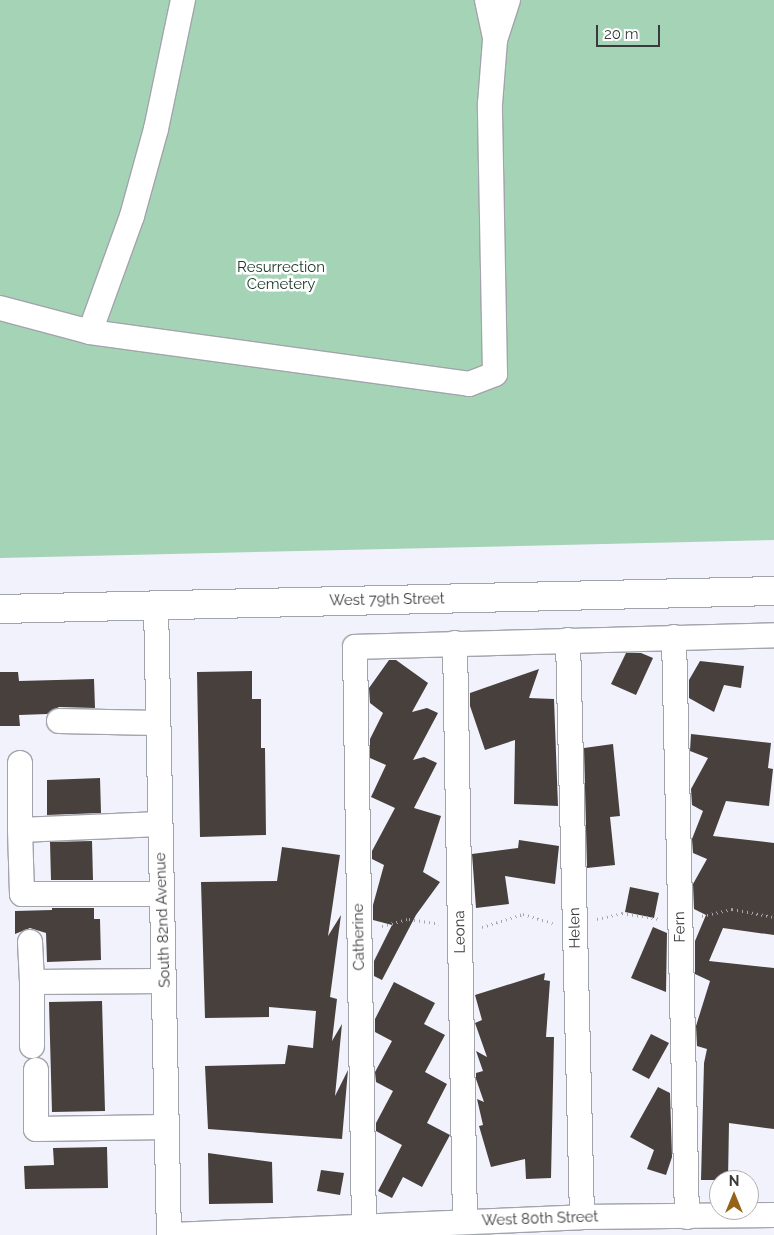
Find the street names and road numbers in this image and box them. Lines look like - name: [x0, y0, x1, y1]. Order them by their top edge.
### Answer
- street label: West 79th Street: [329, 590, 445, 610]
- street label: South 82nd Avenue: [152, 852, 174, 988]
- street label: Catherine: [349, 903, 369, 971]
- street label: Helen: [566, 907, 584, 949]
- street label: Leona: [451, 910, 469, 954]
- street label: Fern: [671, 911, 689, 943]
- street label: West 80th Street: [481, 1208, 599, 1230]

